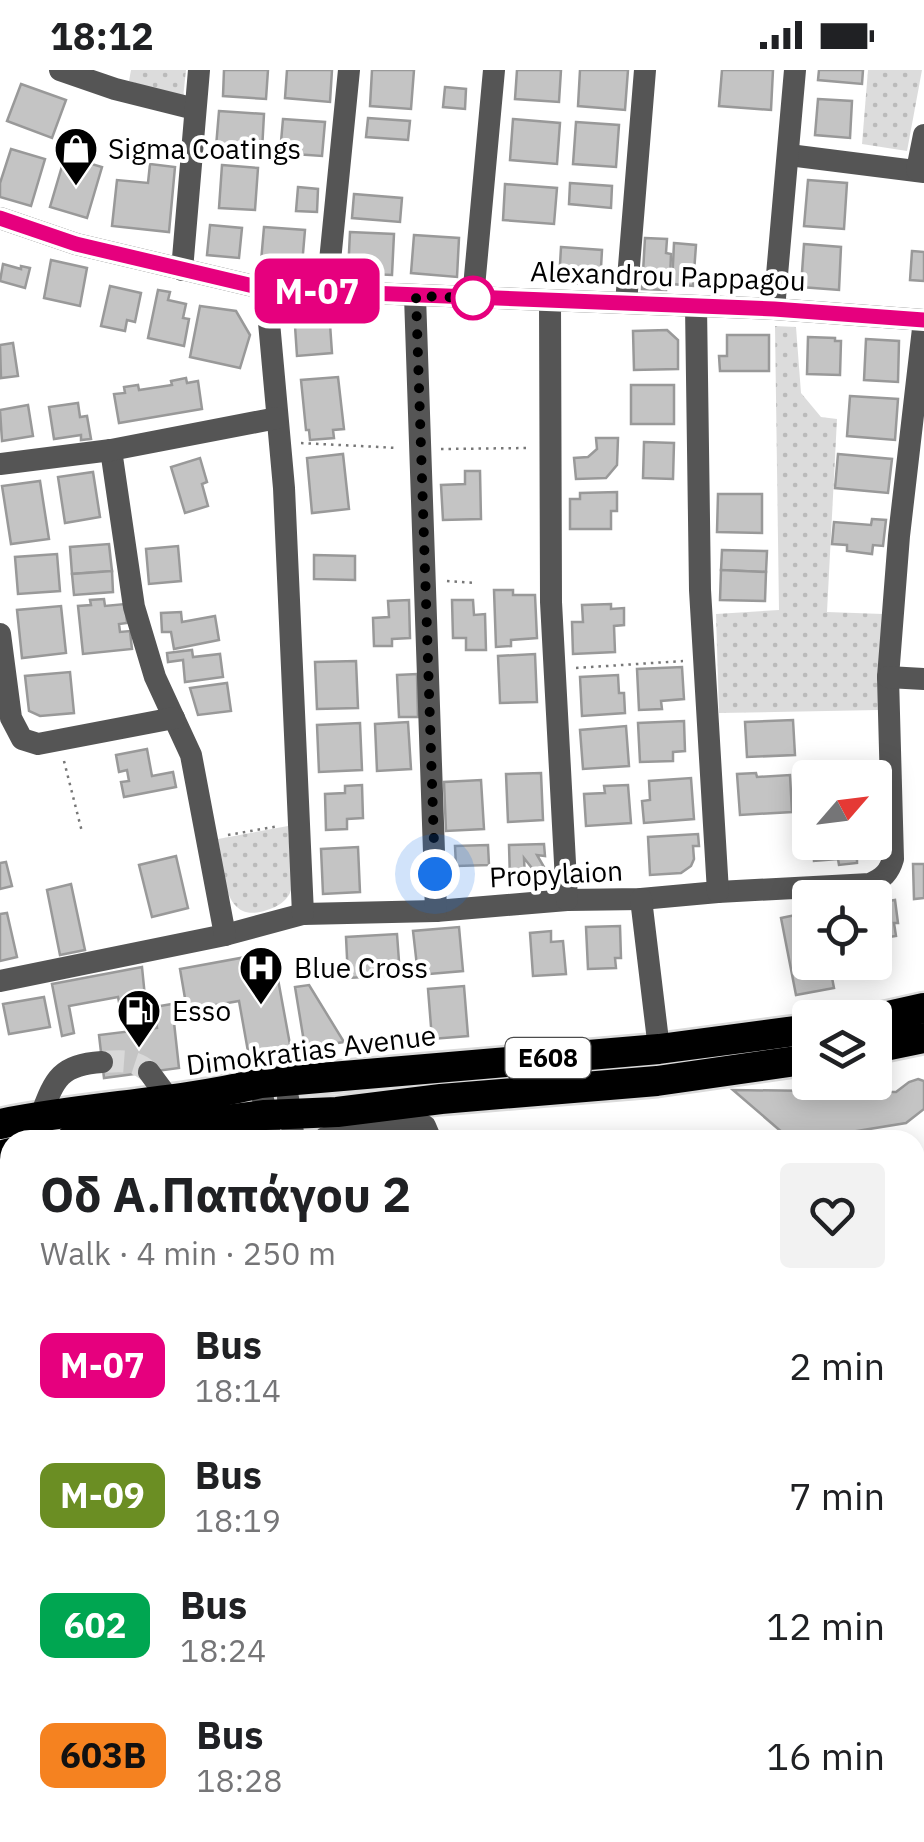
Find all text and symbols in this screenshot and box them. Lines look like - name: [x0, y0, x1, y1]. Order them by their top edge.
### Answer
- text: 18:12: [50, 11, 154, 60]
- shop icon: Sigma Coatings: [53, 126, 99, 187]
- place label: Sigma Coatings: [108, 130, 301, 167]
- street label: Alexandrou Pappagou: [530, 252, 806, 299]
- line badge: M-07: [247, 258, 387, 324]
- text: M-07: [275, 268, 359, 314]
- unlabelled marker: [452, 277, 494, 319]
- north arrow: [792, 760, 892, 860]
- map controls: [792, 760, 892, 1100]
- your location: [410, 849, 460, 899]
- street label: Propylaion: [488, 852, 624, 895]
- button: locate: [792, 880, 892, 980]
- hospital icon: Blue Cross: [238, 945, 284, 1006]
- place label: Blue Cross: [294, 949, 428, 986]
- fuel station icon: Esso: [116, 988, 162, 1049]
- place label: Esso: [172, 992, 231, 1029]
- button: layers: [792, 1000, 892, 1100]
- street label: Dimokratias Avenue: [184, 1016, 438, 1083]
- road number: E608: [506, 1038, 590, 1078]
- text: Οδ Α.Παπάγου 2: [40, 1163, 411, 1225]
- button: heart: [780, 1163, 885, 1268]
- text: Walk · 4 min · 250 m: [40, 1232, 336, 1274]
- text: Bus: [195, 1320, 262, 1369]
- text: 2 min: [789, 1341, 885, 1390]
- text: M-07: [60, 1342, 145, 1388]
- text: 18:14: [195, 1369, 281, 1411]
- text: Bus: [195, 1450, 262, 1499]
- text: 7 min: [789, 1471, 885, 1520]
- text: M-09: [60, 1472, 145, 1518]
- text: 18:19: [195, 1499, 281, 1541]
- text: Bus: [180, 1580, 247, 1629]
- text: 12 min: [766, 1601, 885, 1650]
- text: 602: [63, 1602, 127, 1648]
- text: 18:24: [180, 1629, 266, 1671]
- text: Bus: [196, 1710, 264, 1759]
- text: 16 min: [766, 1731, 885, 1780]
- text: 603B: [60, 1732, 146, 1778]
- text: 18:28: [196, 1759, 283, 1801]

